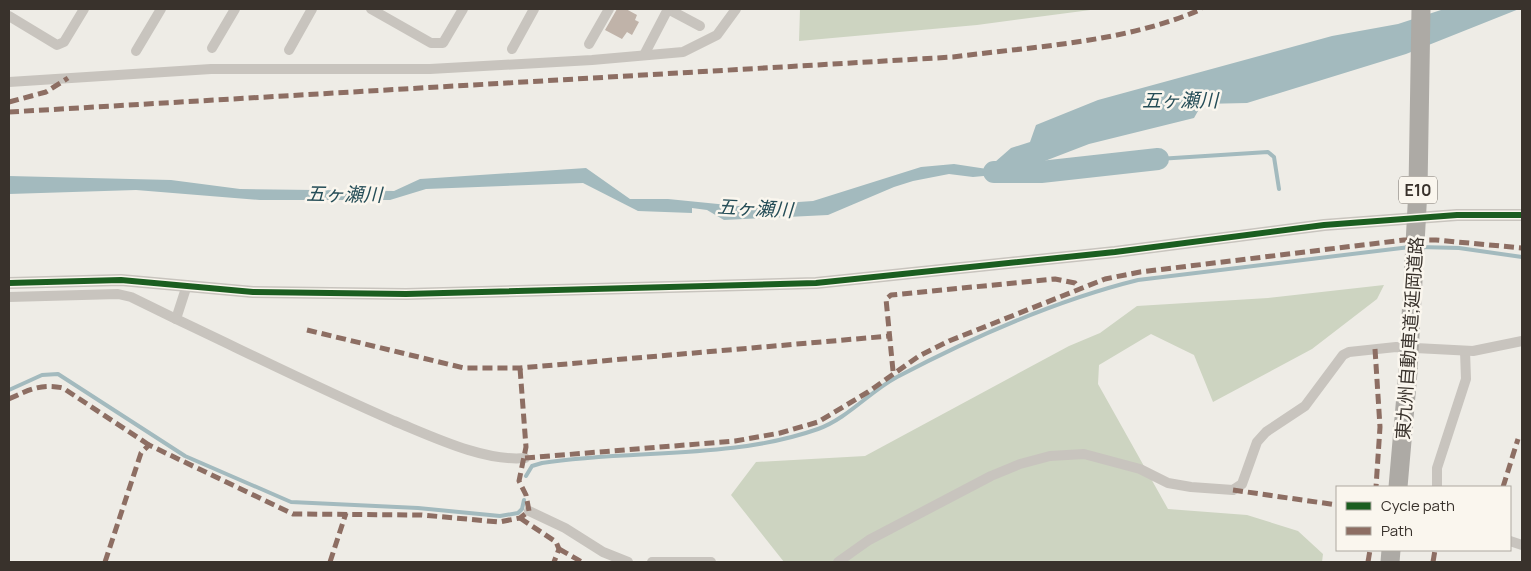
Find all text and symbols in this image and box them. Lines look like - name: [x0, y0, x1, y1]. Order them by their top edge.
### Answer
- water label: 五ヶ瀬川: [1142, 87, 1220, 113]
- road number: E10: [1399, 176, 1437, 204]
- water label: 五ヶ瀬川: [306, 180, 384, 208]
- water label: 五ヶ瀬川: [716, 193, 796, 223]
- street label: 東九州自動車道;延岡道路: [1390, 236, 1428, 440]
- legend: [1336, 486, 1511, 551]
- text: Cycle path: [1381, 495, 1455, 516]
- text: Path: [1381, 520, 1413, 541]

